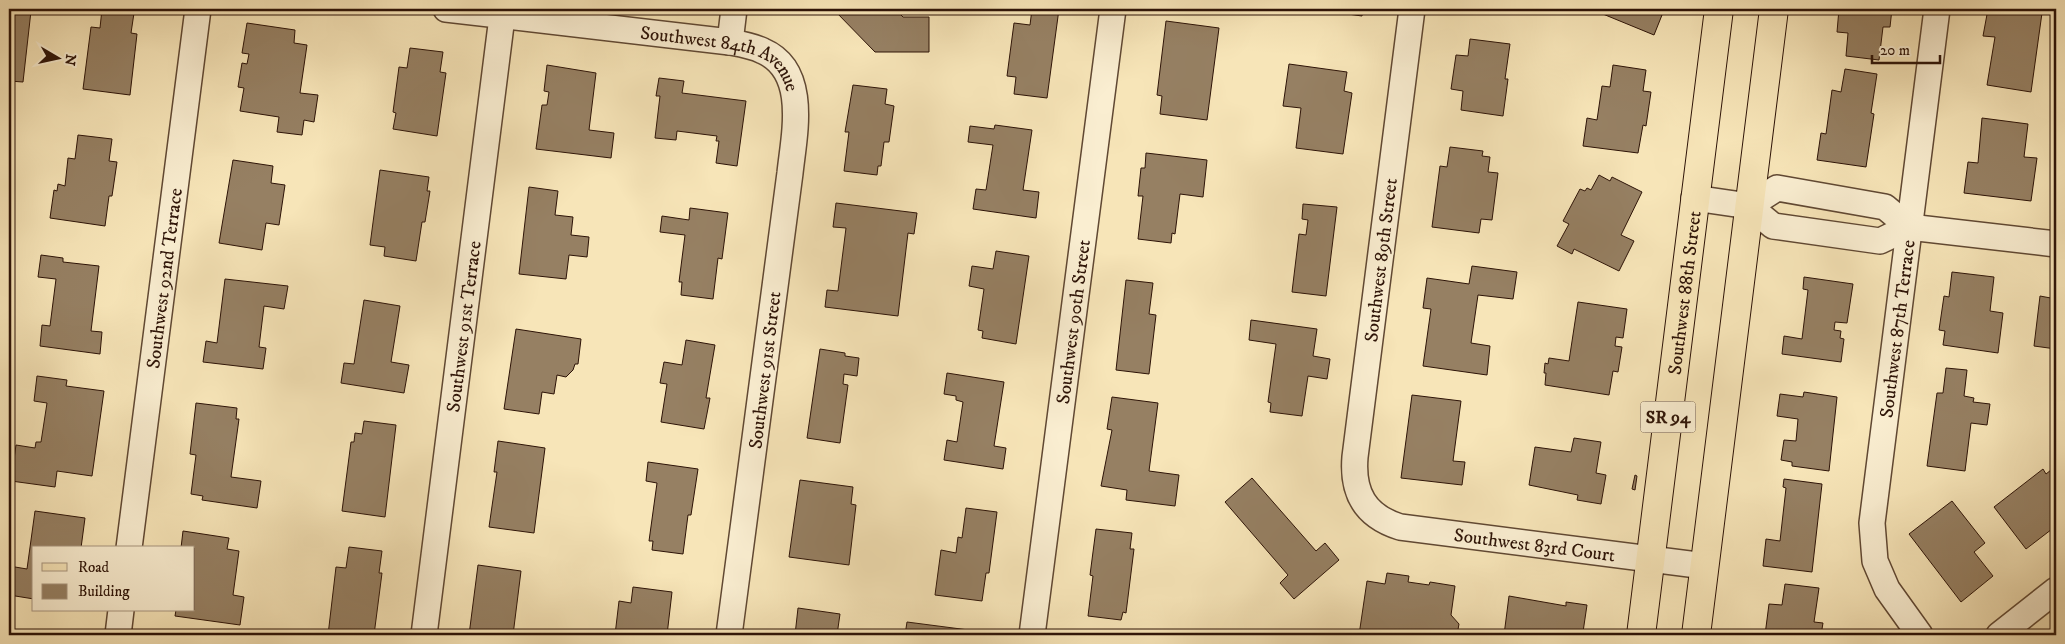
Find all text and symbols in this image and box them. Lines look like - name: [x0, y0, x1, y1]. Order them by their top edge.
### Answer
- street label: Southwest 84th Avenue: [639, 22, 803, 94]
- north arrow: [32, 32, 82, 82]
- scale bar: [1872, 32, 1940, 64]
- text: 20 m: [1880, 41, 1910, 60]
- text: N: [60, 53, 80, 67]
- street label: Southwest 89th Street: [1360, 177, 1403, 343]
- street label: Southwest 92nd Terrace: [142, 187, 188, 370]
- street label: Southwest 88th Street: [1664, 210, 1707, 376]
- street label: Southwest 90th Street: [1052, 238, 1096, 405]
- street label: Southwest 87th Terrace: [1875, 238, 1921, 419]
- street label: Southwest 91st Terrace: [442, 240, 487, 414]
- street label: Southwest 91st Street: [744, 290, 787, 450]
- road number: SR 94: [1640, 402, 1696, 432]
- street label: Southwest 83rd Court: [1453, 524, 1616, 567]
- legend: [32, 546, 195, 612]
- text: Road: [78, 558, 110, 577]
- text: Building: [78, 582, 130, 601]

